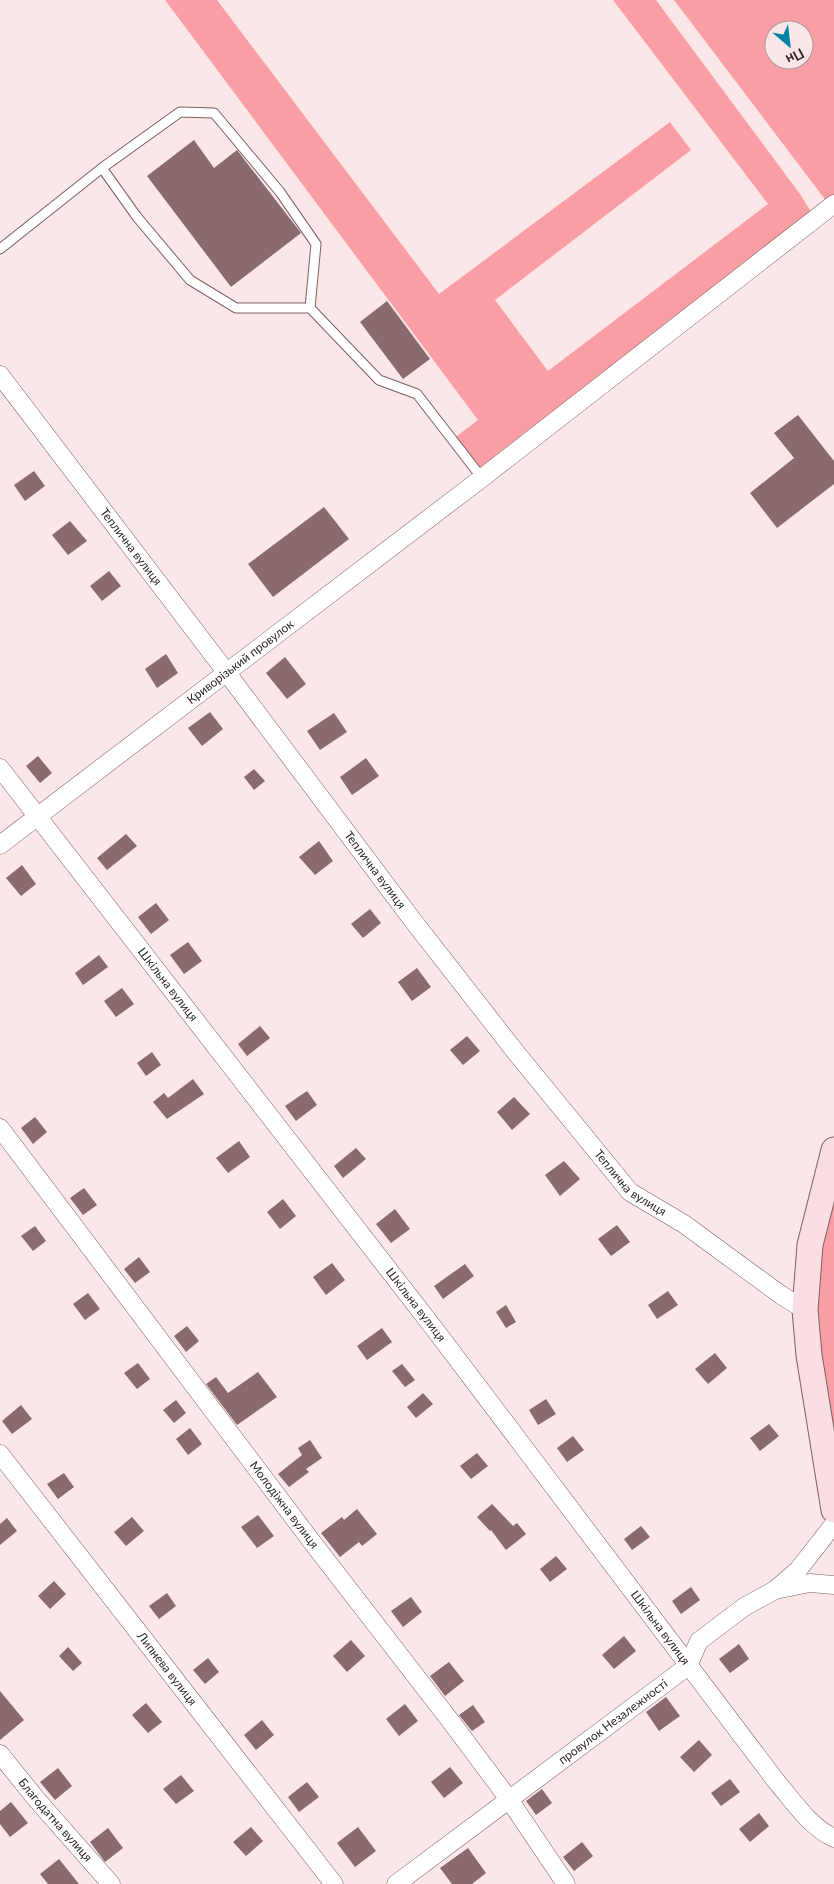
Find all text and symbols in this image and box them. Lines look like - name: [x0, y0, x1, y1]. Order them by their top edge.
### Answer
- north arrow: [764, 20, 814, 70]
- text: Пн: [783, 45, 807, 69]
- street label: Теплична вулиця: [97, 505, 166, 588]
- street label: Криворізький провулок: [184, 616, 297, 707]
- street label: Теплична вулиця: [341, 828, 409, 912]
- street label: Шкільна вулиця: [135, 945, 201, 1024]
- street label: Теплична вулиця: [591, 1146, 669, 1219]
- street label: Шкільна вулиця: [383, 1265, 449, 1344]
- street label: Молодіжна вулиця: [247, 1458, 322, 1551]
- street label: Шкільна вулиця: [628, 1587, 693, 1668]
- street label: Липнева вулиця: [133, 1628, 201, 1708]
- street label: провулок Незалежності: [555, 1676, 671, 1767]
- street label: Благодатна вулиця: [15, 1775, 96, 1864]

